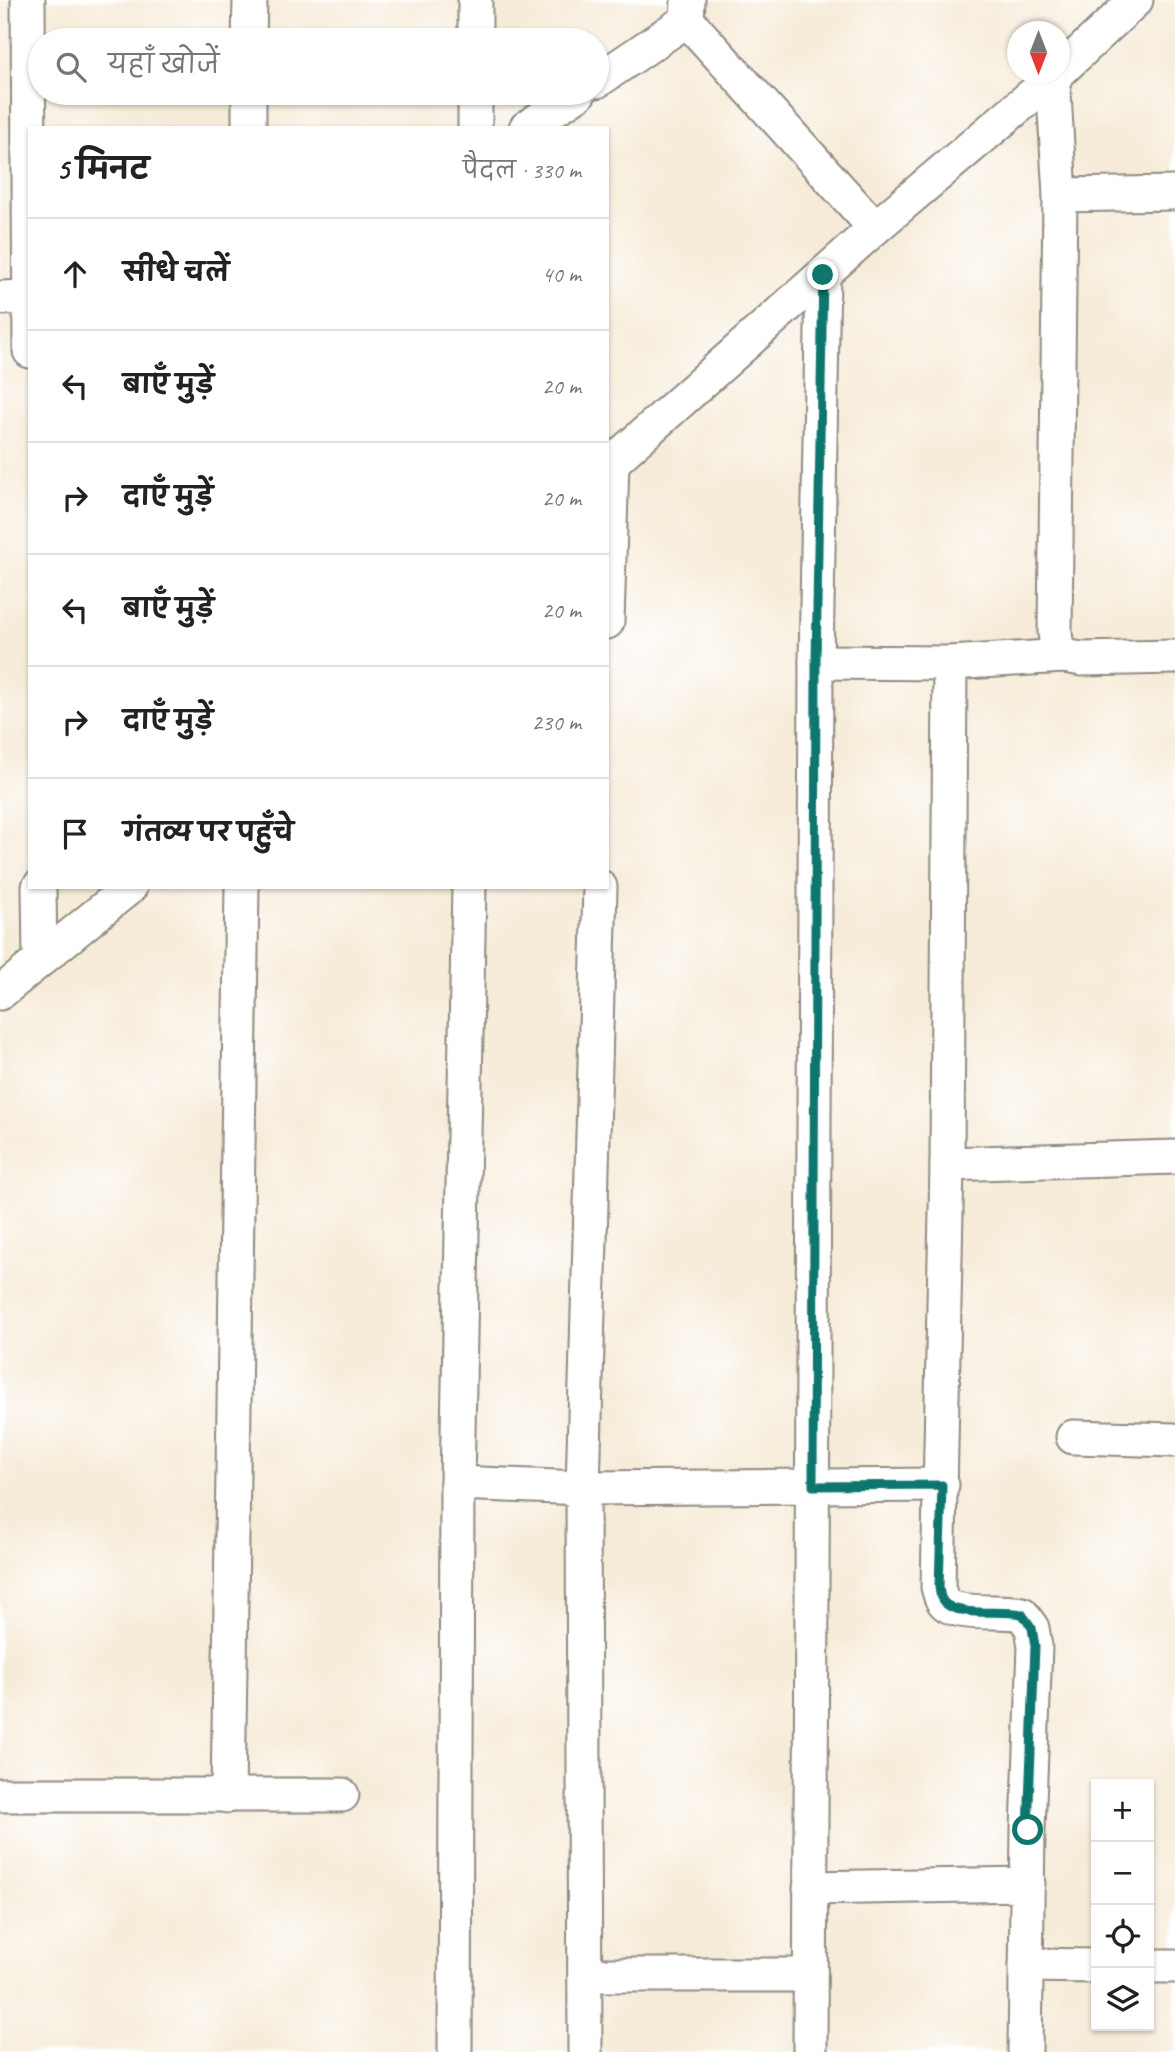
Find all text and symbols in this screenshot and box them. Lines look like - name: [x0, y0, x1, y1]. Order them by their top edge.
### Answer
- north arrow: [1007, 21, 1070, 84]
- search box: [28, 28, 609, 105]
- icon: search: [52, 48, 90, 86]
- text: यहाँ खोजें: [108, 48, 219, 81]
- text: 5 मिनट: [56, 150, 149, 188]
- text: पैदल · 330 m: [463, 156, 581, 185]
- icon: ahead: [56, 255, 94, 293]
- text: सीधे चलें: [123, 256, 229, 289]
- route end: [807, 259, 838, 290]
- text: 40 m: [542, 260, 581, 289]
- icon: left: [56, 367, 94, 405]
- text: बाएँ मुड़ें: [123, 368, 214, 401]
- text: 20 m: [542, 372, 581, 401]
- icon: right: [56, 479, 94, 517]
- text: दाएँ मुड़ें: [123, 480, 213, 513]
- text: 20 m: [542, 484, 581, 513]
- icon: left: [56, 591, 94, 629]
- text: बाएँ मुड़ें: [123, 592, 214, 625]
- text: 20 m: [542, 596, 581, 625]
- icon: right: [56, 703, 94, 741]
- text: दाएँ मुड़ें: [123, 704, 213, 737]
- text: 230 m: [532, 708, 581, 737]
- icon: arrive: [56, 815, 94, 853]
- text: गंतव्य पर पहुँचे: [123, 816, 294, 849]
- map controls: [1091, 1779, 1154, 2031]
- button: +: [1091, 1779, 1154, 1842]
- route start: [1012, 1814, 1043, 1845]
- button: −: [1091, 1842, 1154, 1905]
- button: locate: [1091, 1905, 1154, 1968]
- button: layers: [1091, 1968, 1154, 2031]

